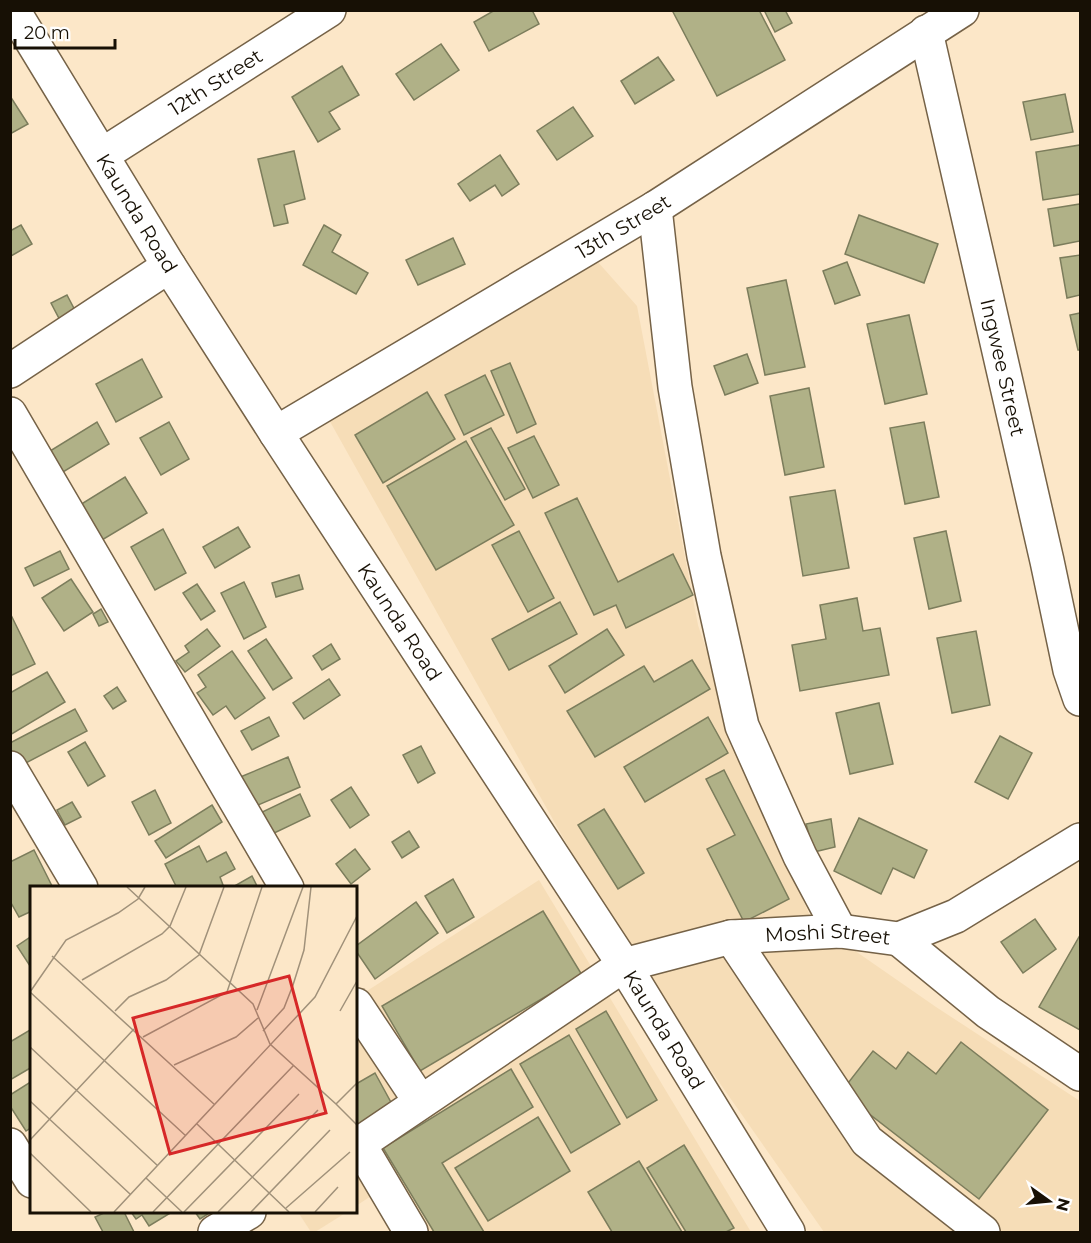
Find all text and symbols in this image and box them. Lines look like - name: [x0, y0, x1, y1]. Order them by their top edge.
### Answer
- scale bar: [15, 12, 116, 50]
- text: 20 m: [24, 22, 70, 44]
- street label: 12th Street: [165, 44, 267, 121]
- street label: Kaunda Road: [91, 149, 182, 277]
- street label: 13th Street: [572, 189, 675, 264]
- street label: Ingwee Street: [975, 296, 1030, 439]
- street label: Kaunda Road: [352, 559, 447, 685]
- inset map: [30, 886, 357, 1213]
- street label: Moshi Street: [764, 919, 892, 950]
- street label: Kaunda Road: [618, 966, 710, 1094]
- north arrow: [1019, 1171, 1079, 1231]
- text: N: [1052, 1196, 1074, 1213]

